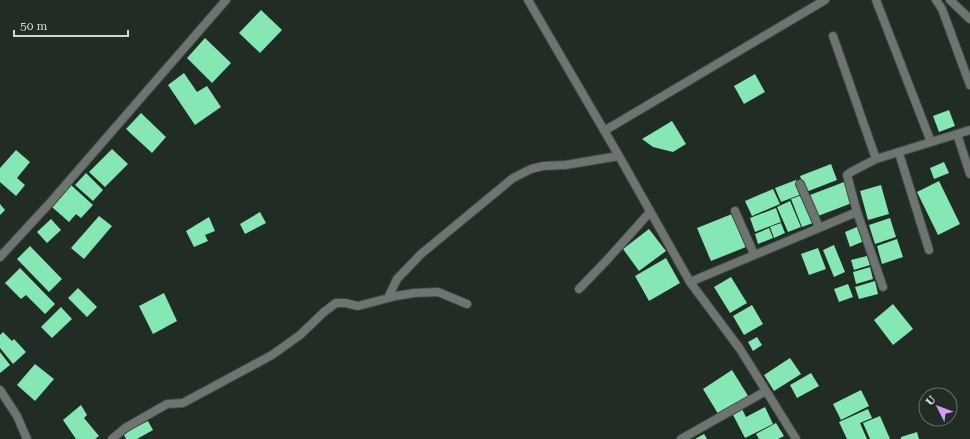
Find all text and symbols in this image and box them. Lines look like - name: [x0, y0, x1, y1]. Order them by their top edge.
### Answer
- scale bar: [14, 12, 128, 38]
- text: 50 m: [20, 19, 47, 33]
- north arrow: [918, 387, 958, 427]
- text: U: [923, 393, 939, 408]

